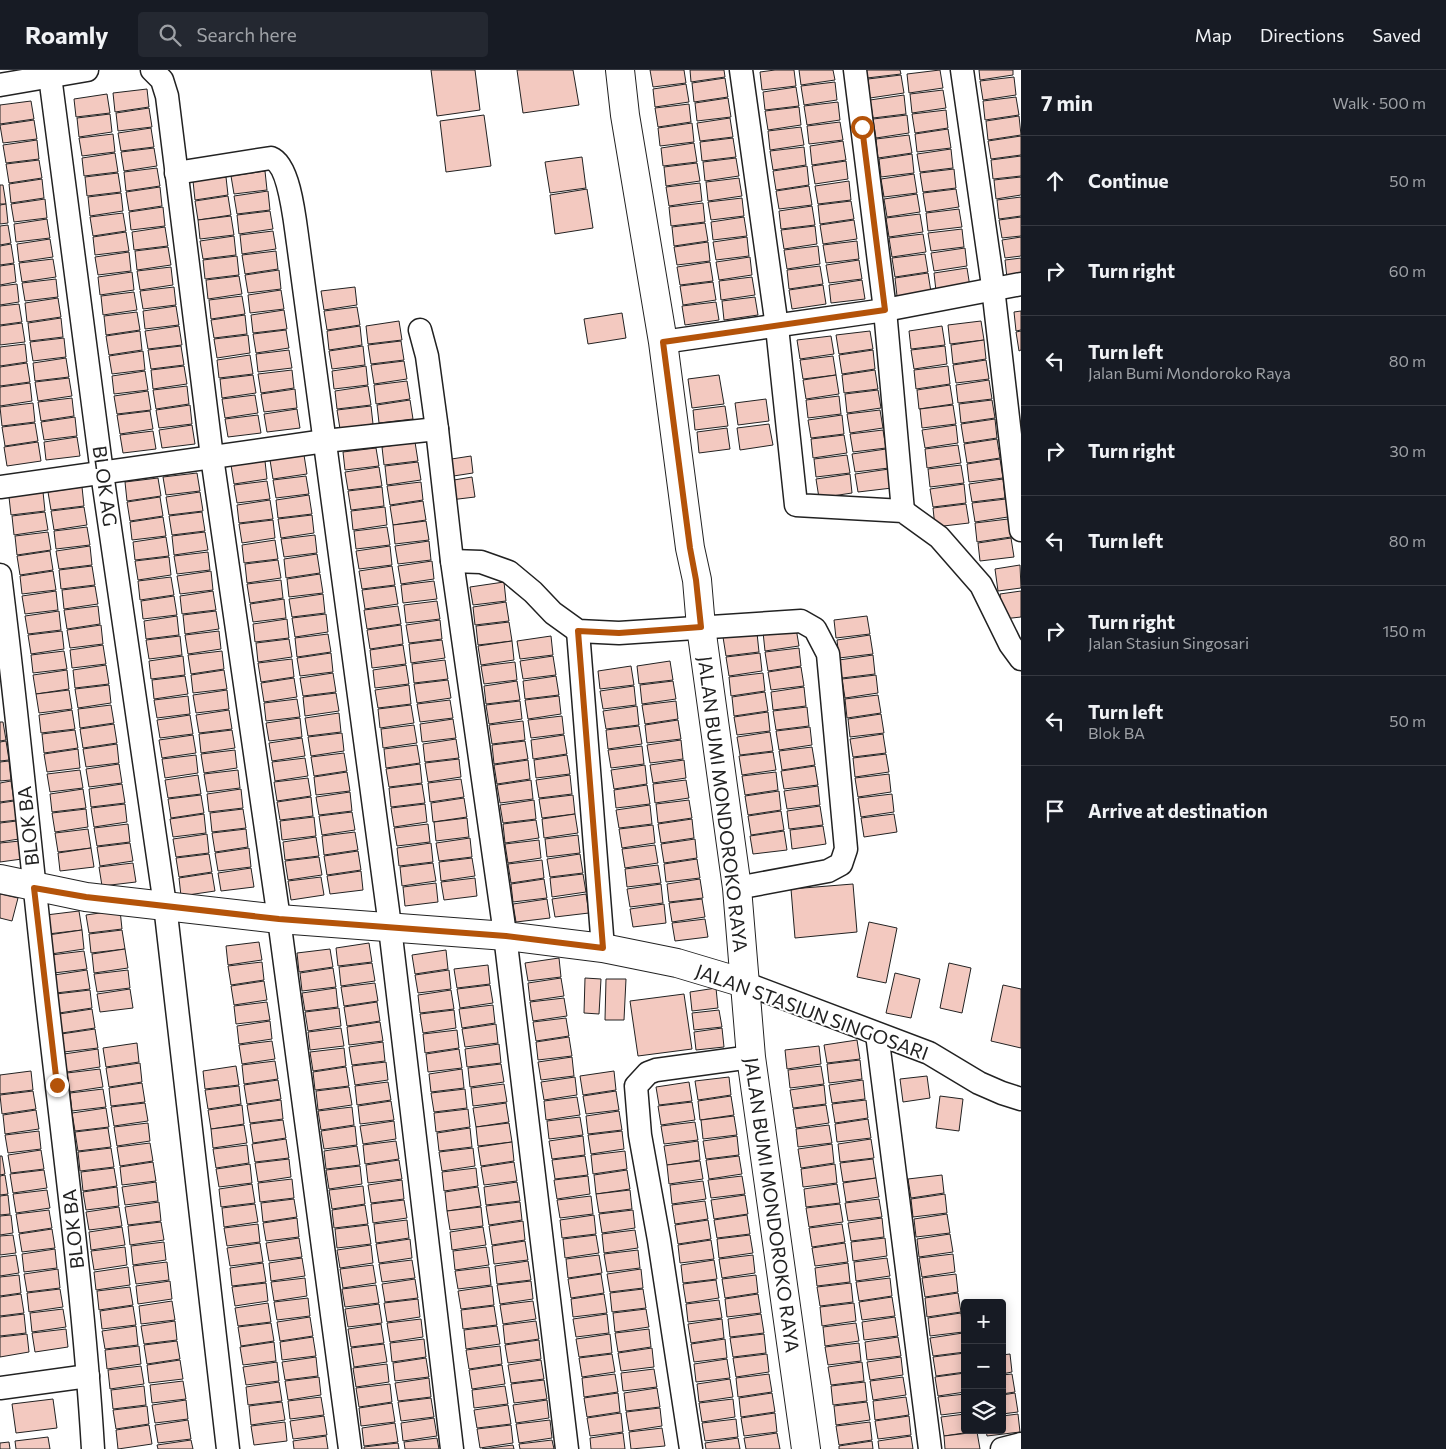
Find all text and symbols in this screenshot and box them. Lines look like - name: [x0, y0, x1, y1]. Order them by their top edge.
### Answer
- search box: [138, 12, 488, 57]
- text: Roamly: [25, 20, 108, 49]
- icon: search: [156, 21, 184, 49]
- text: Search here: [196, 23, 297, 46]
- text: Map: [1195, 24, 1232, 46]
- text: Directions: [1260, 24, 1344, 46]
- text: Saved: [1372, 24, 1421, 46]
- text: 7 min: [1041, 90, 1093, 115]
- text: Walk · 500 m: [1332, 93, 1426, 112]
- route start: [851, 116, 874, 139]
- icon: ahead: [1041, 167, 1069, 195]
- text: Continue: [1088, 169, 1168, 192]
- text: 50 m: [1389, 171, 1426, 190]
- icon: right: [1041, 257, 1069, 285]
- text: Turn right: [1088, 259, 1175, 282]
- text: 60 m: [1389, 261, 1426, 280]
- text: Turn left: [1088, 340, 1163, 363]
- icon: left: [1041, 347, 1069, 375]
- text: 80 m: [1389, 351, 1426, 370]
- text: Jalan Bumi Mondoroko Raya: [1088, 363, 1291, 382]
- icon: right: [1041, 437, 1069, 465]
- text: Turn right: [1088, 439, 1175, 462]
- text: 30 m: [1389, 441, 1426, 460]
- street label: BLOK AG: [88, 444, 123, 528]
- icon: left: [1041, 527, 1069, 555]
- text: Turn left: [1088, 529, 1163, 552]
- text: 80 m: [1389, 531, 1426, 550]
- text: Turn right: [1088, 610, 1175, 633]
- icon: right: [1041, 617, 1069, 645]
- text: 150 m: [1383, 621, 1426, 640]
- text: Jalan Stasiun Singosari: [1088, 633, 1249, 652]
- street label: JALAN BUMI MONDOROKO RAYA: [694, 655, 753, 953]
- text: Turn left: [1088, 700, 1163, 723]
- icon: left: [1041, 707, 1069, 735]
- text: 50 m: [1389, 711, 1426, 730]
- text: Blok BA: [1088, 723, 1145, 742]
- street label: BLOK BA: [12, 785, 43, 867]
- icon: arrive: [1041, 797, 1069, 825]
- text: Arrive at destination: [1088, 799, 1268, 822]
- street label: JALAN STASIUN SINGOSARI: [693, 959, 932, 1064]
- street label: JALAN BUMI MONDOROKO RAYA: [740, 1056, 805, 1354]
- route end: [46, 1074, 69, 1097]
- street label: BLOK BA: [57, 1188, 88, 1270]
- map controls: [961, 1299, 1006, 1434]
- button: +: [961, 1299, 1006, 1344]
- button: −: [961, 1344, 1006, 1389]
- button: layers: [961, 1389, 1006, 1434]

